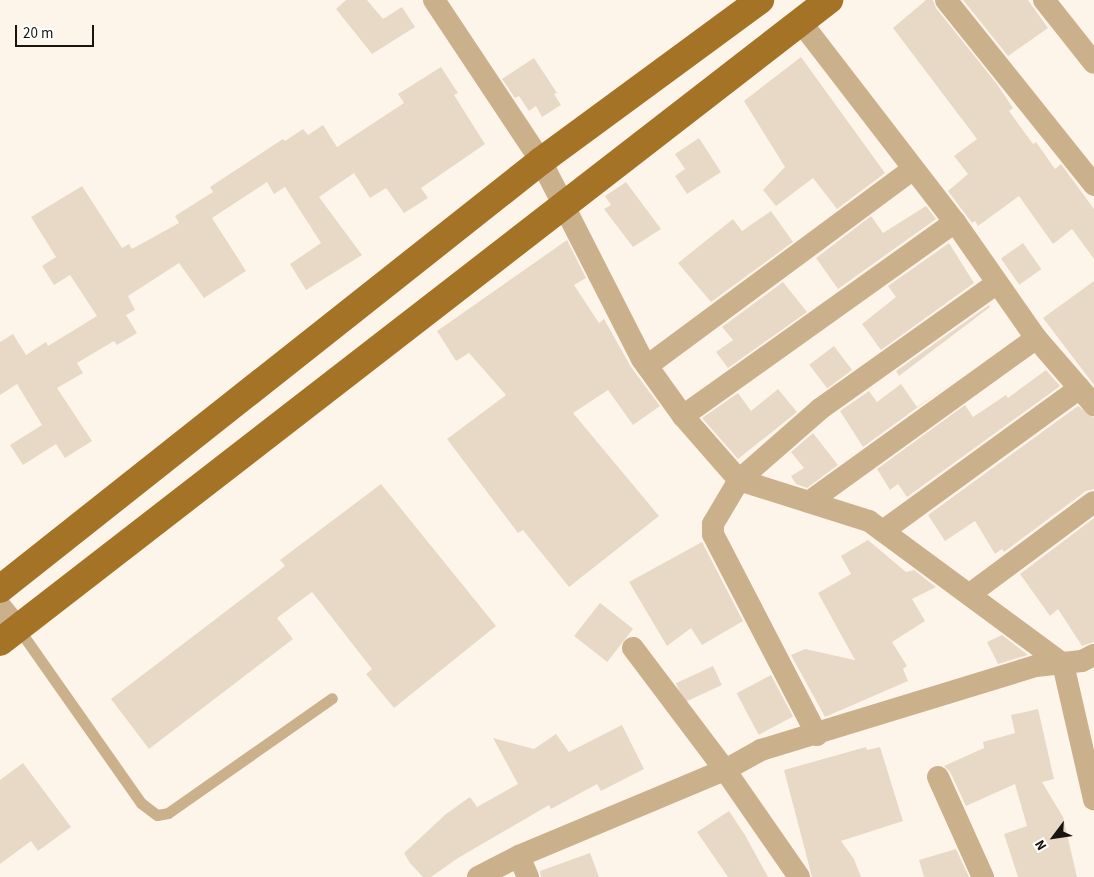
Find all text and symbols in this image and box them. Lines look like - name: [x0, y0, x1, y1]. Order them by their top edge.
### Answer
- scale bar: [18, 15, 96, 47]
- text: 20 m: [23, 23, 53, 44]
- north arrow: [1029, 812, 1079, 862]
- text: N: [1030, 836, 1052, 854]

